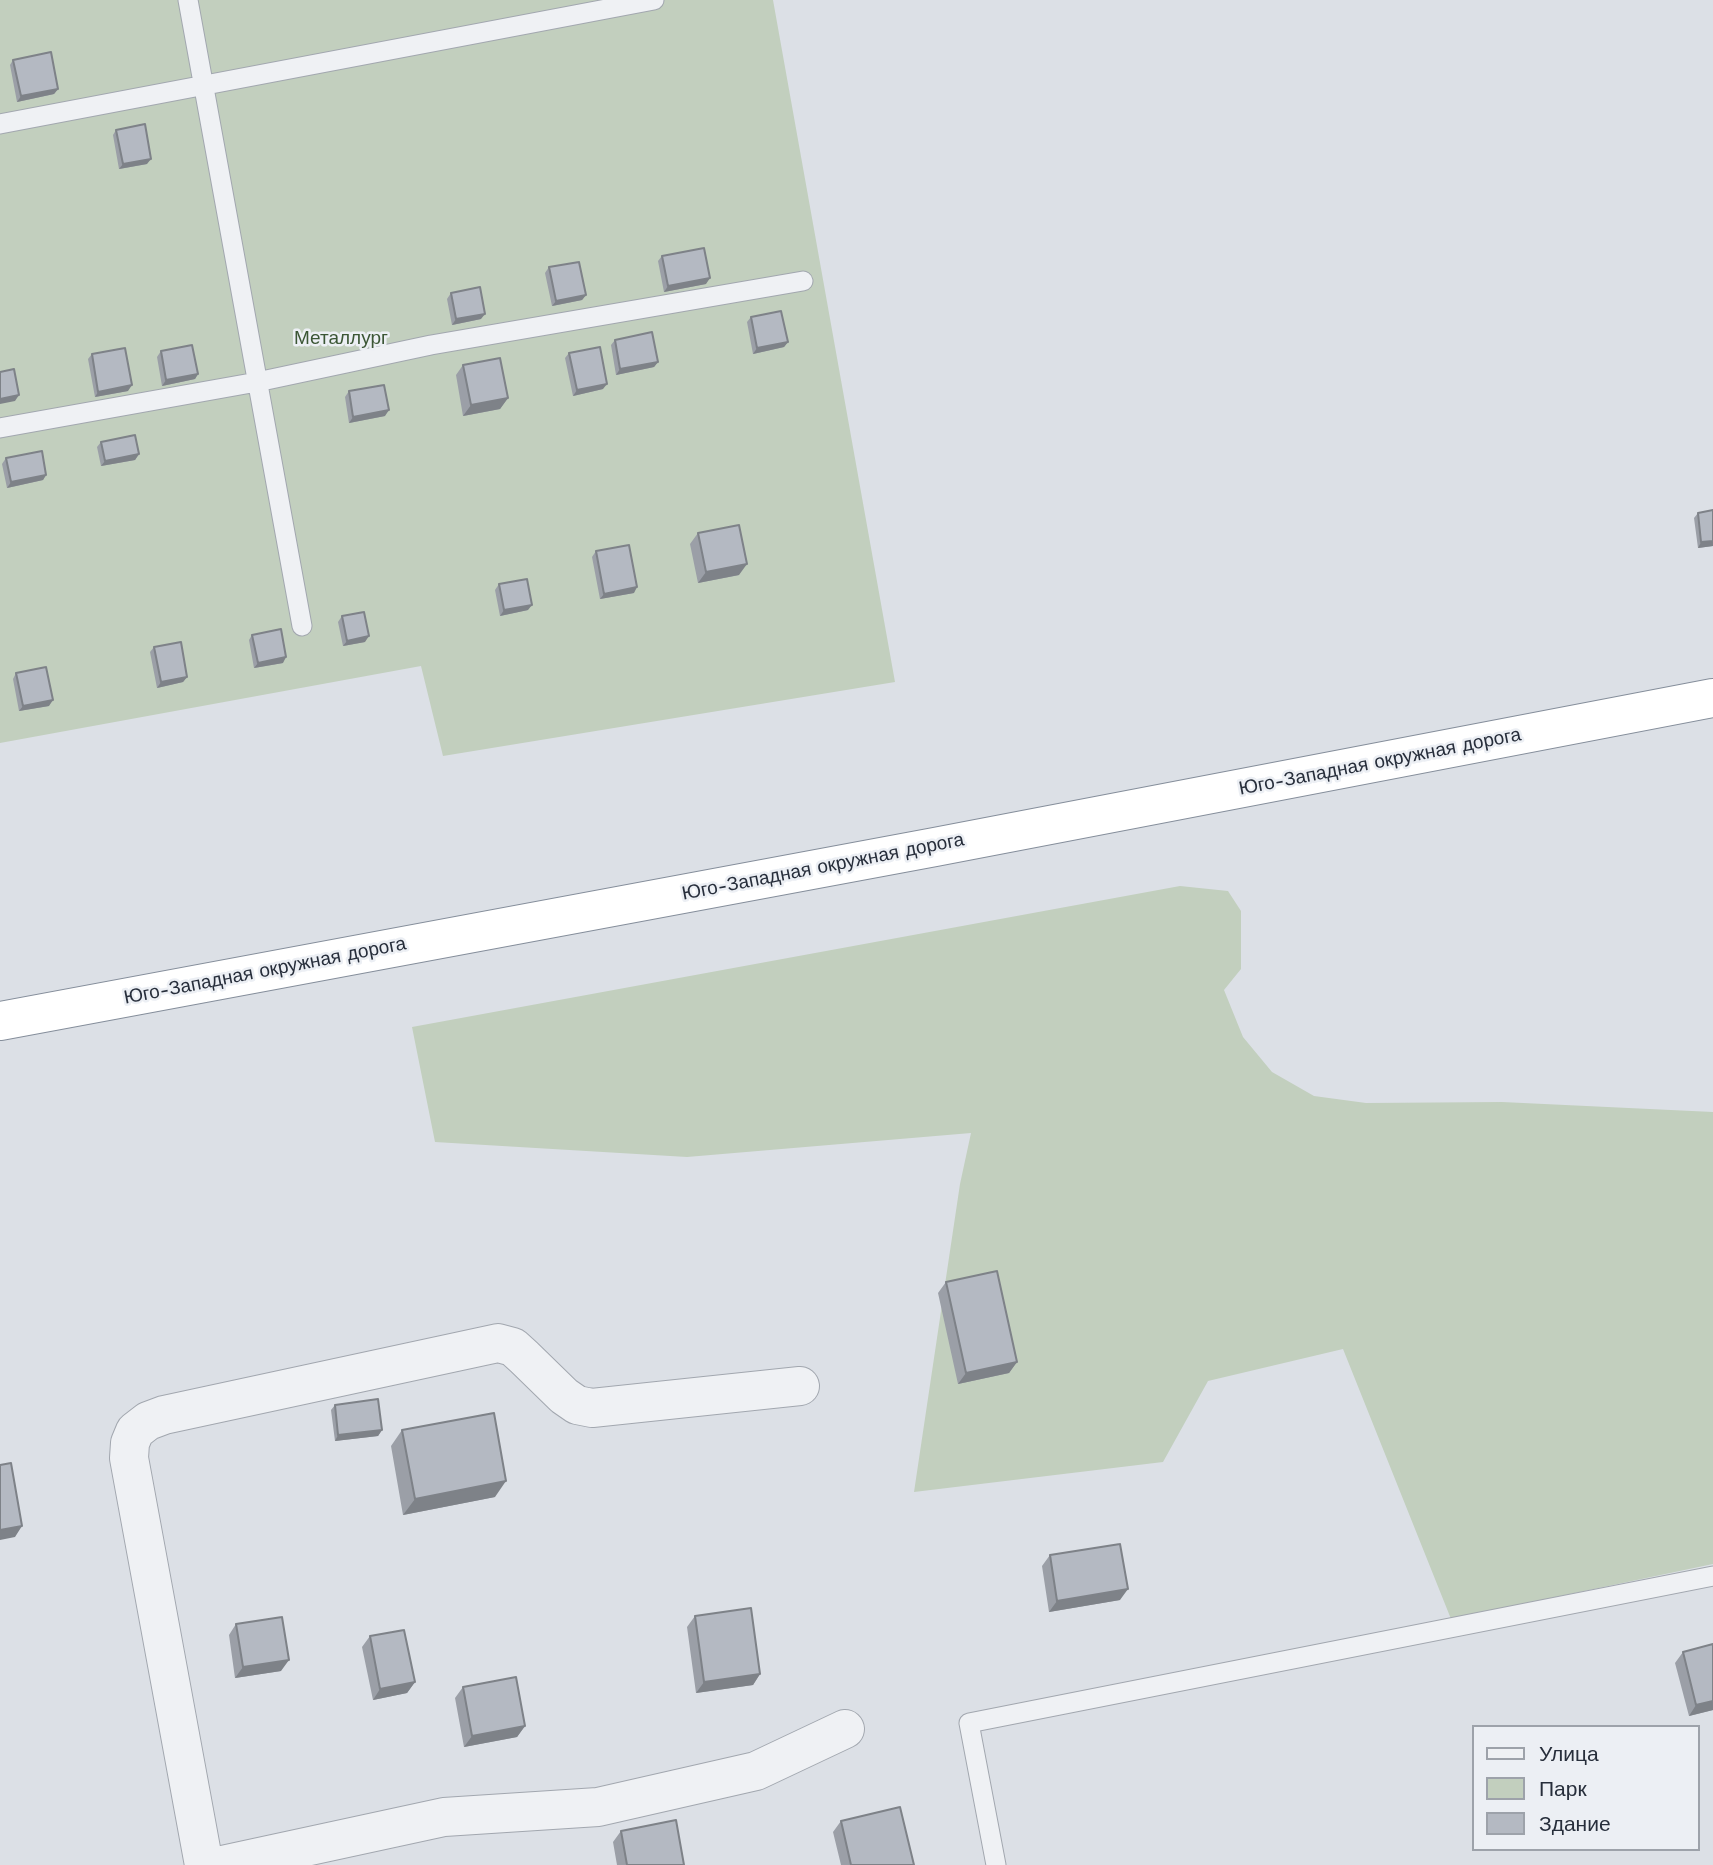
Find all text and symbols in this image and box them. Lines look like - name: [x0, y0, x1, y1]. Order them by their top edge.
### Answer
- park label: Металлург: [294, 327, 388, 349]
- street label: Юго-Западная окружная дорога: [1237, 723, 1523, 801]
- street label: Юго-Западная окружная дорога: [680, 828, 966, 906]
- street label: Юго-Западная окружная дорога: [122, 932, 408, 1010]
- legend: [1472, 1725, 1699, 1851]
- text: Улица: [1539, 1741, 1599, 1766]
- text: Парк: [1539, 1776, 1587, 1801]
- text: Здание: [1539, 1811, 1611, 1836]

